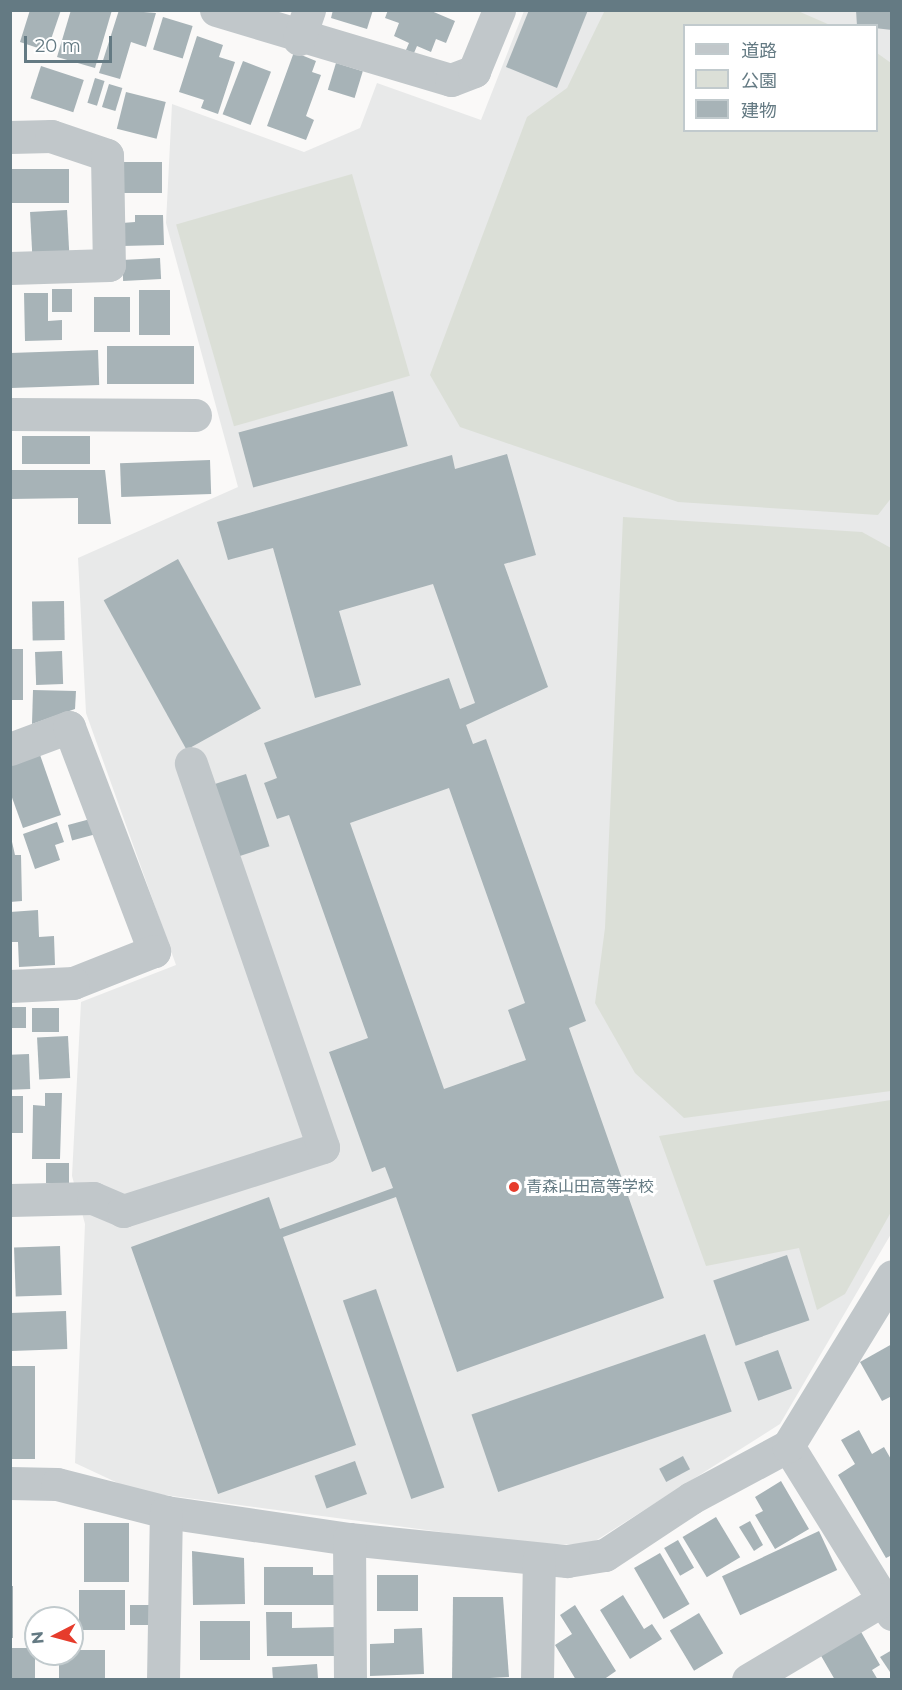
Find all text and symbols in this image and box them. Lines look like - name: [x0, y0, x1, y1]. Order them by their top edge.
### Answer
- scale bar: [27, 24, 116, 62]
- legend: [683, 24, 878, 132]
- text: 20 m: [35, 35, 81, 57]
- text: 道路: [741, 40, 777, 62]
- text: 公園: [741, 70, 777, 92]
- text: 建物: [741, 100, 777, 122]
- place label: 青森山田高等学校: [526, 1177, 654, 1197]
- marker: 青森山田高等学校: [507, 1180, 521, 1194]
- north arrow: [24, 1606, 84, 1666]
- text: N: [27, 1630, 48, 1645]

